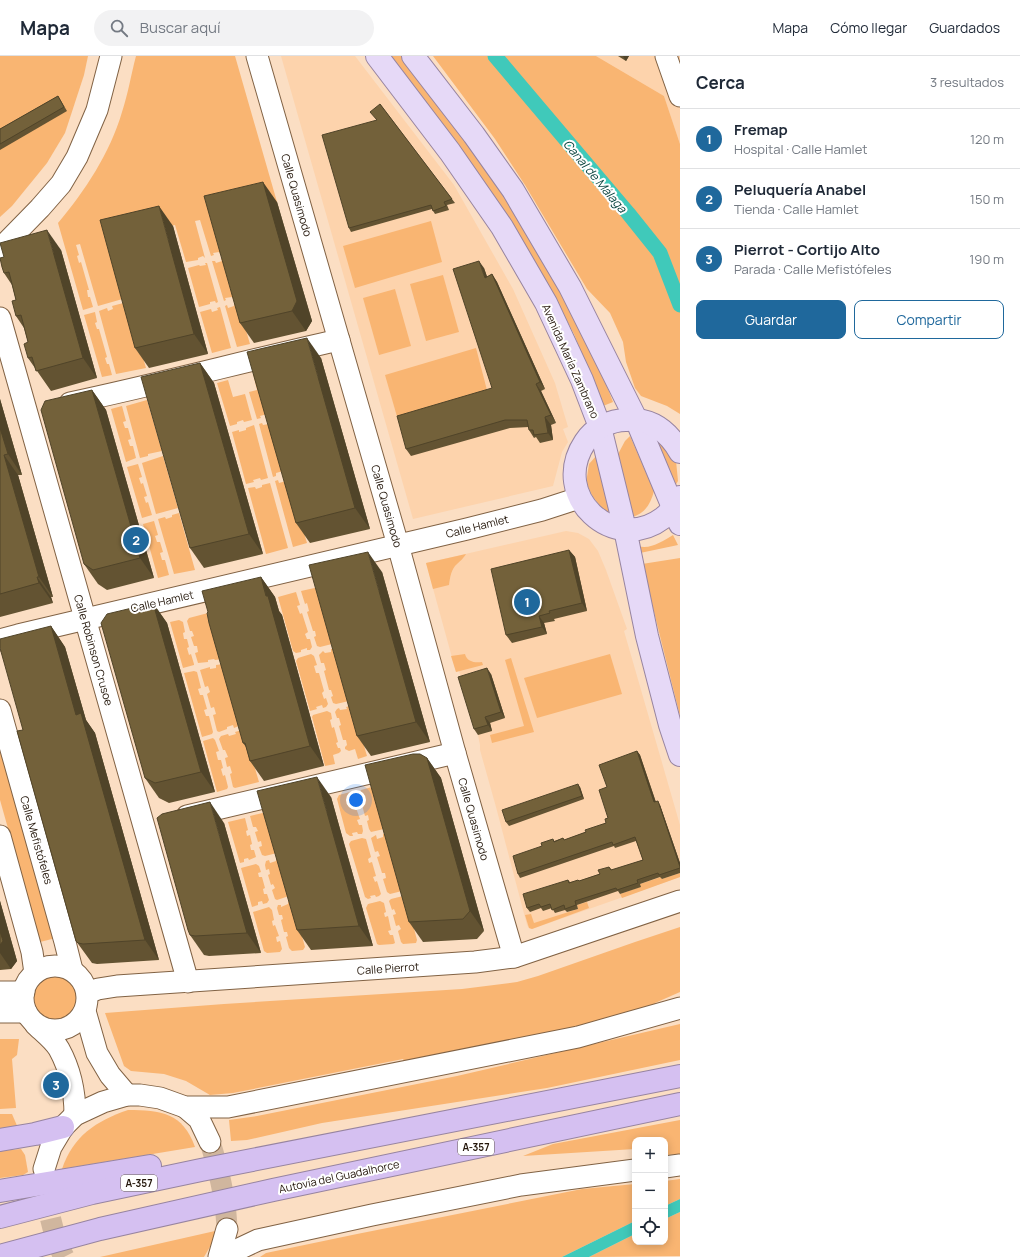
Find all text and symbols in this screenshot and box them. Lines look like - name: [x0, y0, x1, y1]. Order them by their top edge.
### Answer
- search box: [94, 10, 374, 46]
- text: Mapa: [20, 15, 70, 41]
- icon: search: [108, 17, 130, 39]
- text: Buscar aquí: [140, 17, 220, 38]
- text: Mapa: [773, 18, 808, 37]
- text: Cómo llegar: [830, 18, 907, 37]
- text: Guardados: [929, 18, 1000, 37]
- text: Cerca: [696, 71, 745, 94]
- text: 3 resultados: [930, 73, 1004, 91]
- text: Fremap: [734, 119, 788, 140]
- text: 1: [706, 130, 712, 148]
- text: 120 m: [970, 130, 1004, 148]
- water label: Canal de Málaga: [559, 136, 632, 217]
- text: Hospital · Calle Hamlet: [734, 140, 867, 158]
- street label: Calle Quasimodo: [278, 152, 316, 239]
- text: Peluquería Anabel: [734, 179, 866, 200]
- text: 2: [705, 190, 713, 208]
- text: 150 m: [970, 190, 1004, 208]
- text: Tienda · Calle Hamlet: [734, 200, 859, 218]
- text: Pierrot - Cortijo Alto: [734, 239, 880, 260]
- text: 3: [705, 250, 713, 268]
- text: 190 m: [969, 250, 1004, 268]
- text: Parada · Calle Mefistófeles: [734, 260, 892, 278]
- button: Guardar: [696, 300, 846, 339]
- button: Compartir: [854, 300, 1004, 339]
- street label: Avenida María Zambrano: [539, 301, 603, 421]
- street label: Calle Quasimodo: [368, 463, 406, 550]
- street label: Calle Hamlet: [444, 511, 510, 541]
- pin: 2: [123, 525, 149, 555]
- street label: Calle Hamlet: [129, 586, 195, 616]
- pin: 1: [514, 587, 540, 617]
- street label: Calle Robinson Crusoe: [71, 593, 117, 708]
- street label: Calle Quasimodo: [455, 776, 493, 863]
- your location: [346, 790, 366, 810]
- street label: Calle Mefistófeles: [17, 794, 57, 886]
- street label: Calle Pierrot: [356, 958, 420, 978]
- pin: 3: [43, 1070, 69, 1100]
- map controls: [632, 1137, 668, 1245]
- button: +: [632, 1137, 668, 1173]
- road number: A-357: [458, 1139, 494, 1155]
- street label: Autovía del Guadalhorce: [277, 1156, 401, 1196]
- button: −: [632, 1173, 668, 1209]
- road number: A-357: [121, 1175, 157, 1191]
- button: locate: [632, 1209, 668, 1245]

